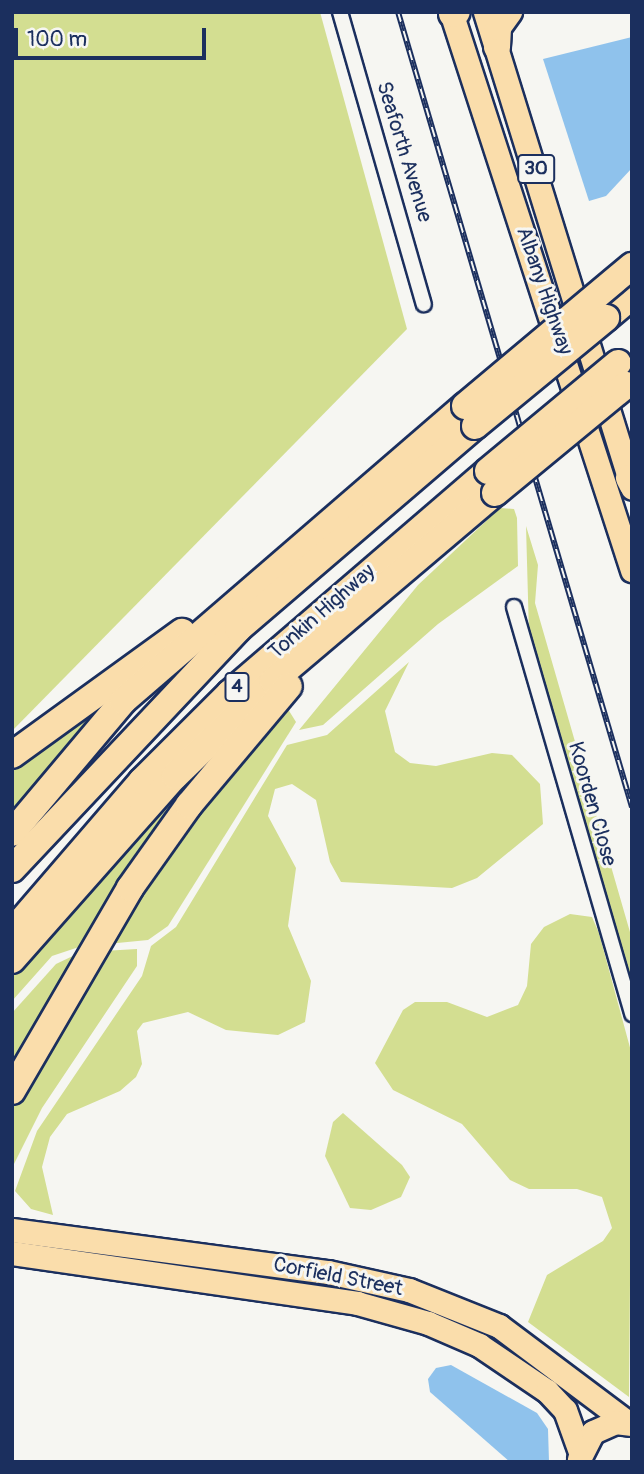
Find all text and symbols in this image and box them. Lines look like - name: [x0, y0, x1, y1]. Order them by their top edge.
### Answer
- scale bar: [18, 14, 210, 58]
- text: 100 m: [27, 26, 87, 53]
- street label: Seaforth Avenue: [371, 79, 437, 225]
- road number: 30: [517, 154, 555, 184]
- street label: Albany Highway: [510, 224, 578, 358]
- street label: Tonkin Highway: [264, 559, 380, 665]
- road number: 4: [223, 672, 251, 702]
- street label: Koorden Close: [562, 739, 622, 869]
- street label: Corfield Street: [271, 1252, 405, 1302]

